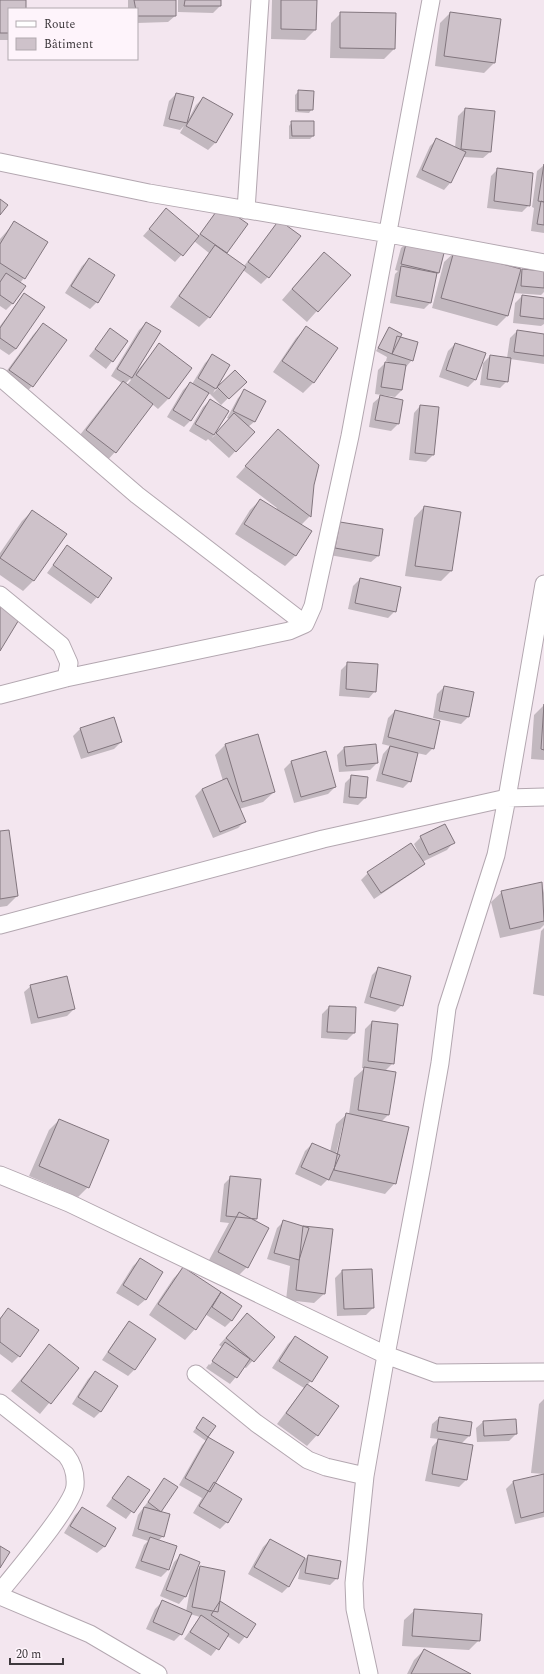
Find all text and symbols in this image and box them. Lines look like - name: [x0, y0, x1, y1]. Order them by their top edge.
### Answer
- legend: [8, 8, 138, 60]
- text: Route: [44, 15, 75, 34]
- text: Bâtiment: [44, 35, 93, 54]
- scale bar: [10, 1640, 63, 1666]
- text: 20 m: [16, 1645, 41, 1664]

